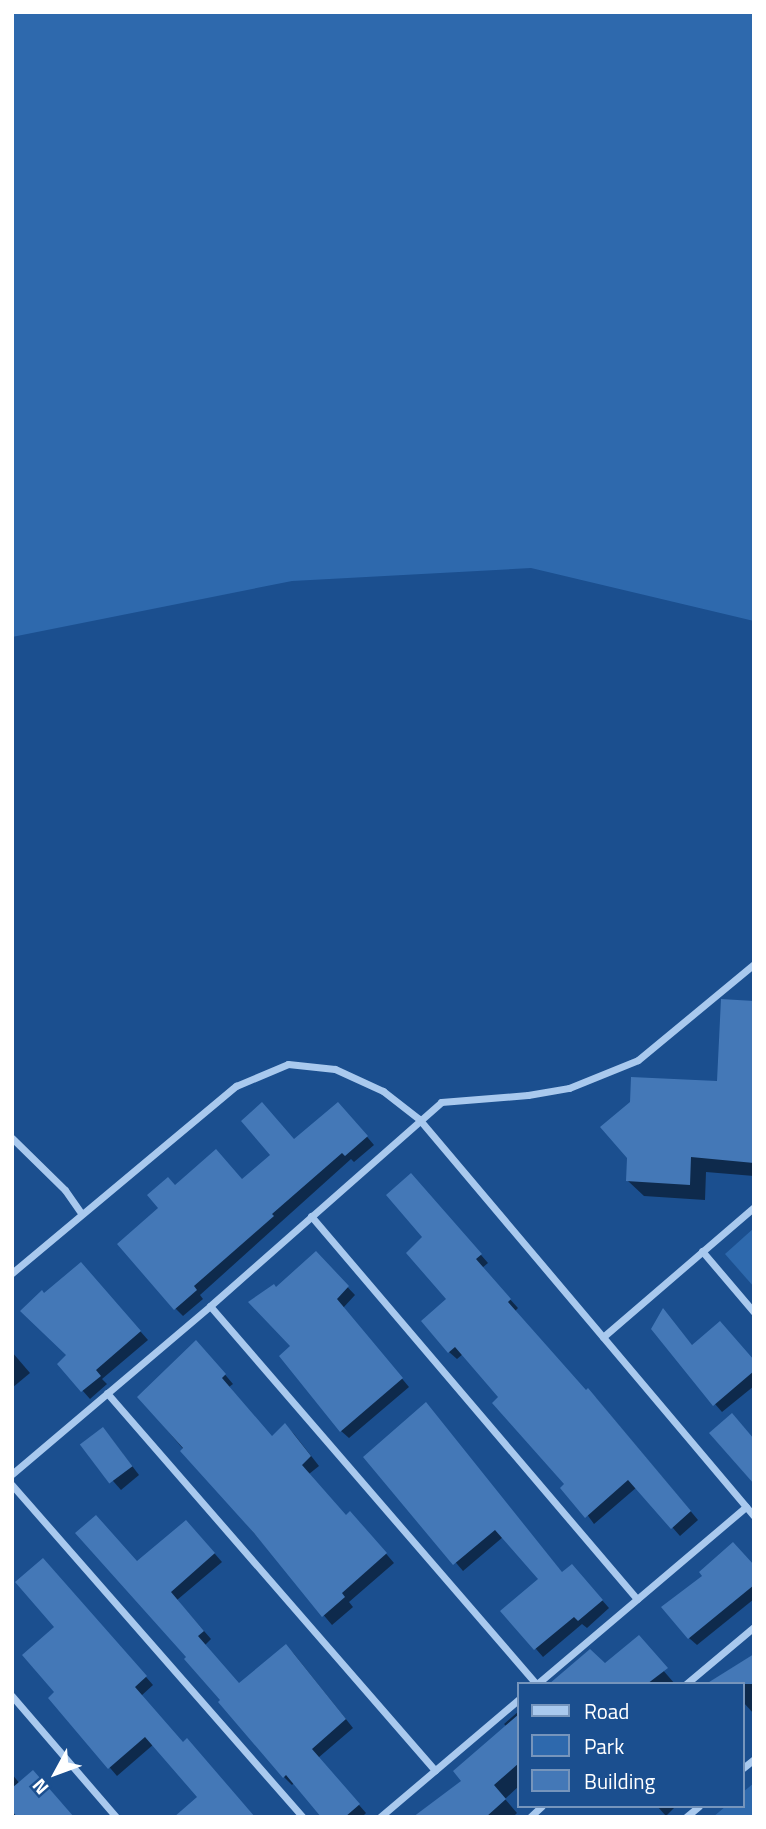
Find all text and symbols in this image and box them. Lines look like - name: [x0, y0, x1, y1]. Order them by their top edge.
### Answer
- legend: [518, 1682, 745, 1808]
- text: Road: [584, 1695, 629, 1727]
- text: Park: [584, 1730, 624, 1762]
- north arrow: [21, 1738, 91, 1808]
- text: Building: [584, 1765, 655, 1797]
- text: N: [25, 1773, 55, 1802]

